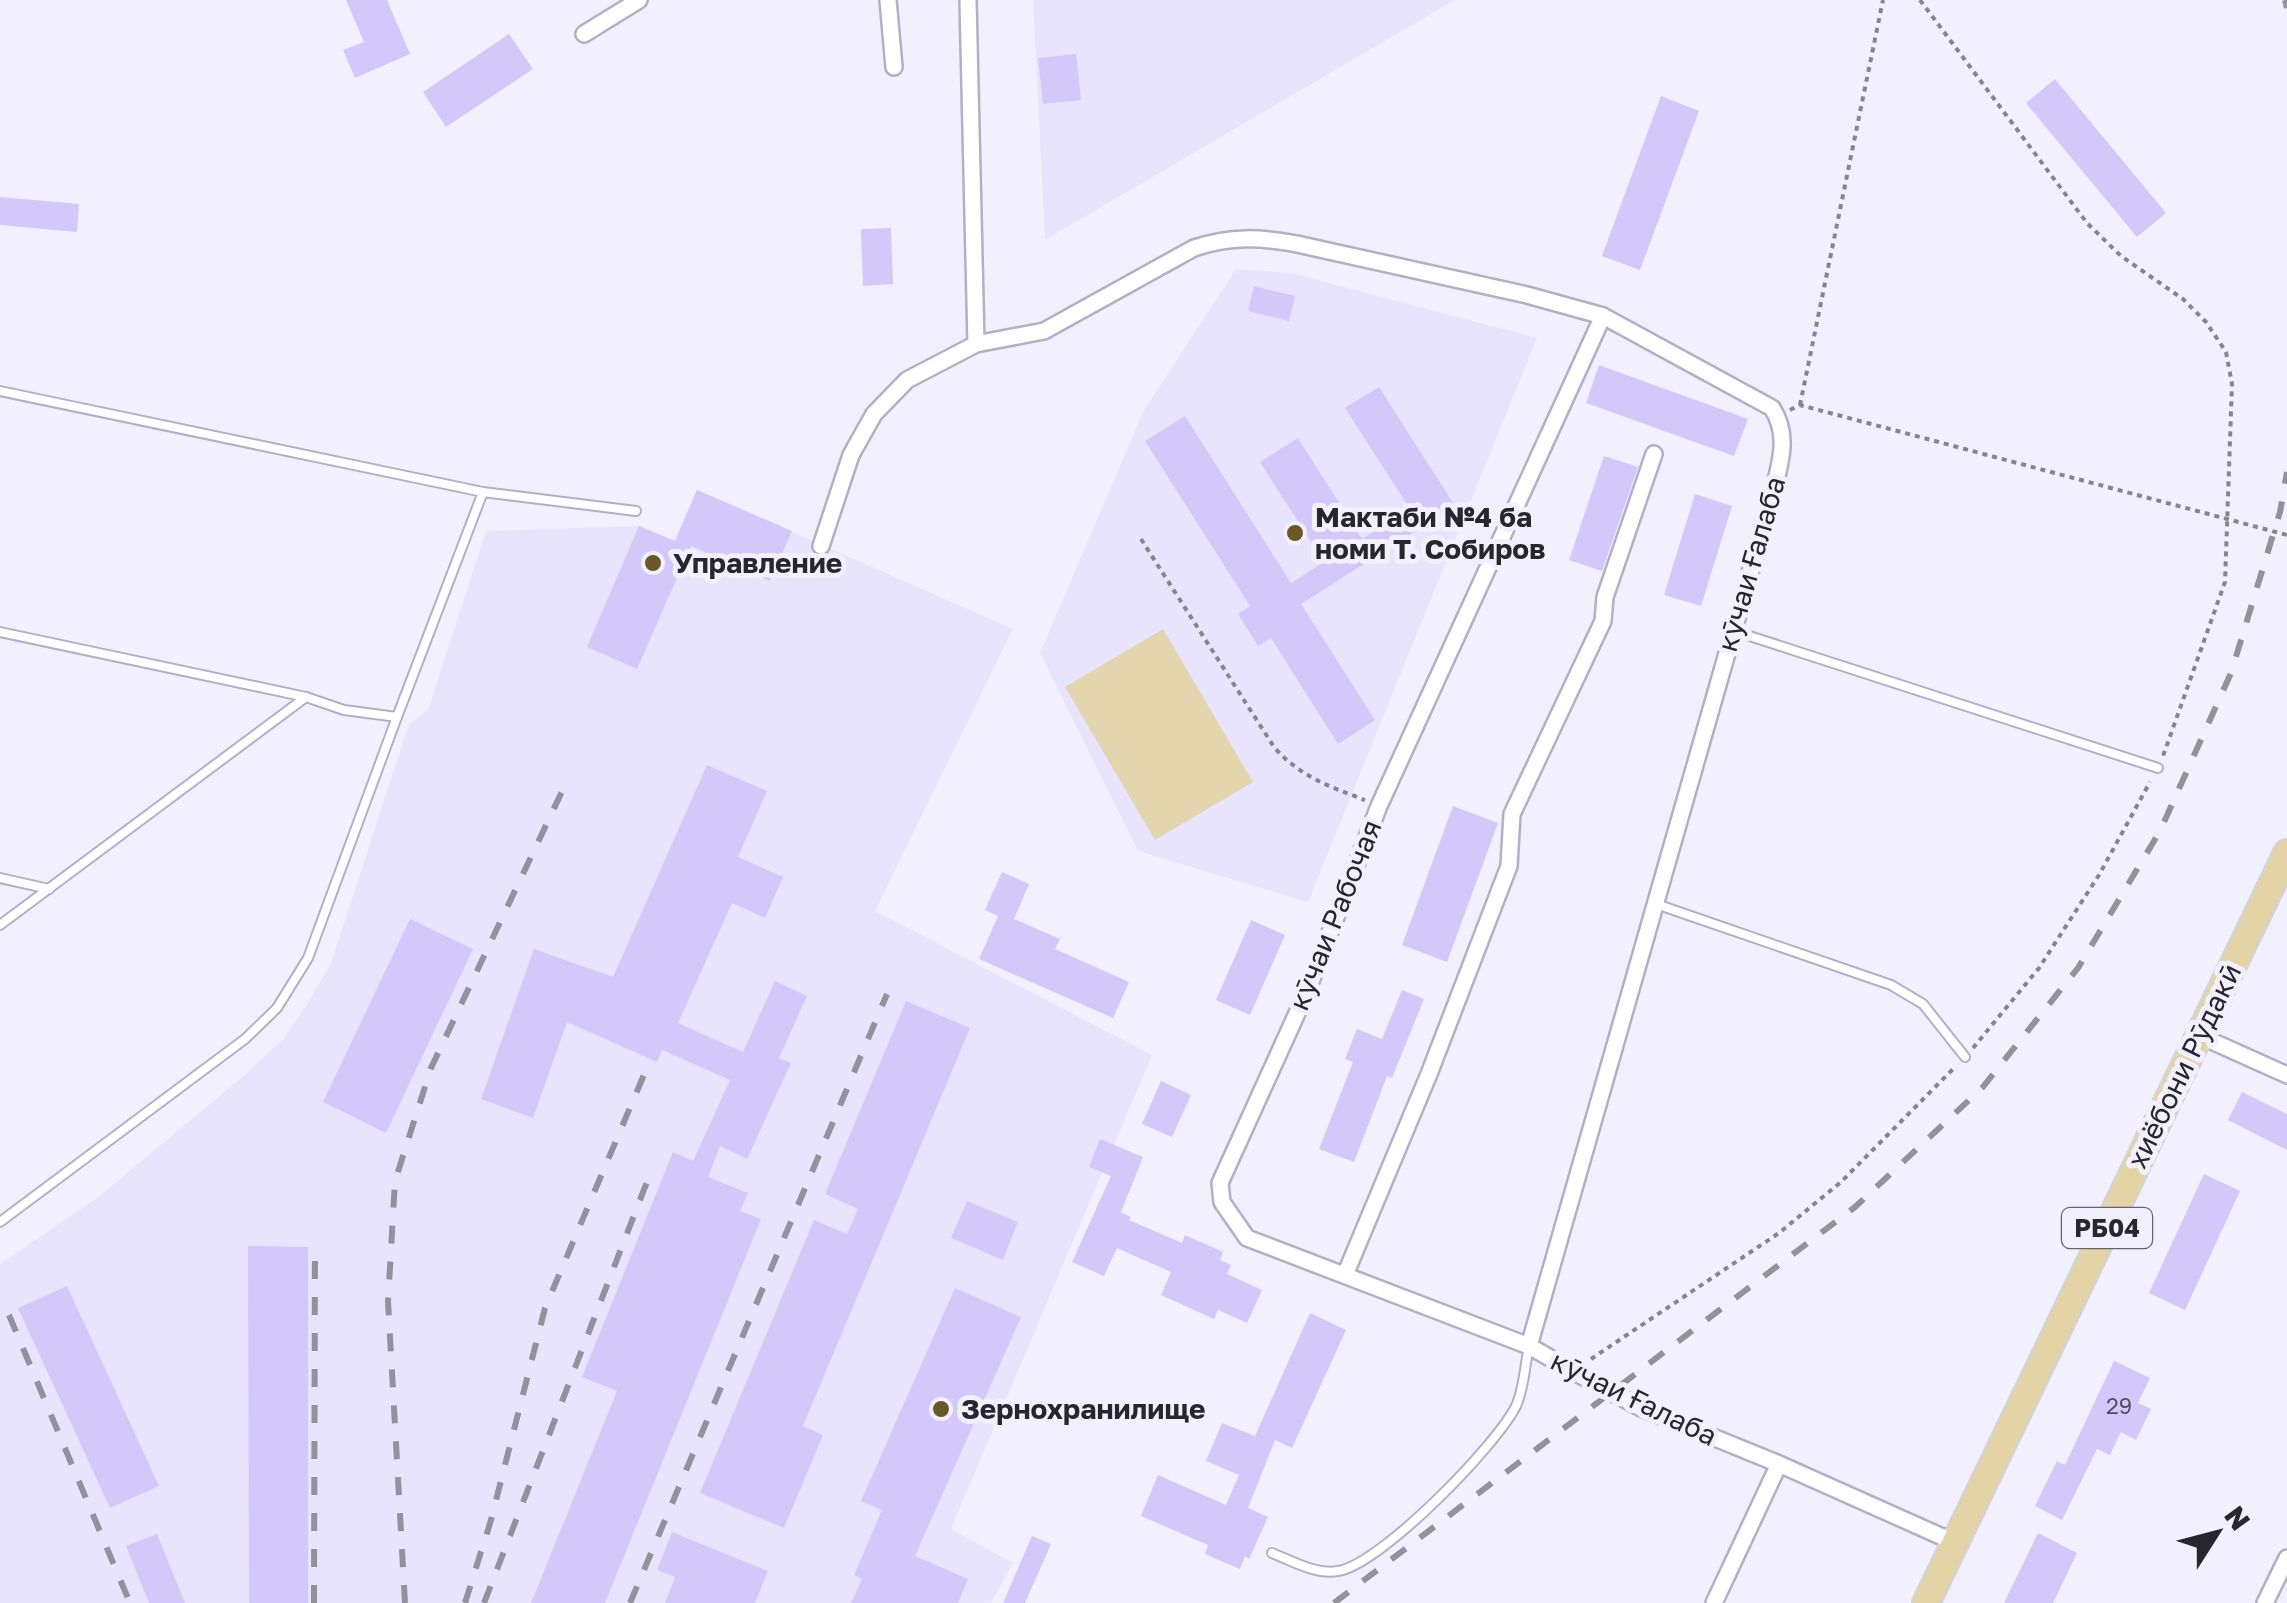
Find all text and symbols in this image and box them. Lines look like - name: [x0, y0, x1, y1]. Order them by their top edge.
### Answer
- street label: кӯчаи Ғалаба: [1710, 473, 1791, 655]
- place label: Мактаби №4 ба номи Т. Собиров: [1315, 500, 1545, 565]
- marker: Мактаби №4 ба номи Т. Собиров: [1284, 522, 1306, 544]
- place label: Управление: [673, 546, 842, 579]
- marker: Управление: [642, 552, 664, 574]
- street label: кӯчаи Рабочая: [1281, 815, 1388, 1015]
- street label: хиёбони Рӯдакӣ: [2120, 958, 2247, 1173]
- road number: РБ04: [2062, 1208, 2152, 1248]
- street label: кӯчаи Ғалаба: [1546, 1343, 1723, 1452]
- place label: Зернохранилище: [961, 1392, 1205, 1425]
- house number: 29: [2106, 1392, 2132, 1419]
- marker: Зернохранилище: [930, 1398, 952, 1420]
- north arrow: [2167, 1483, 2267, 1583]
- text: N: [2218, 1500, 2257, 1536]

